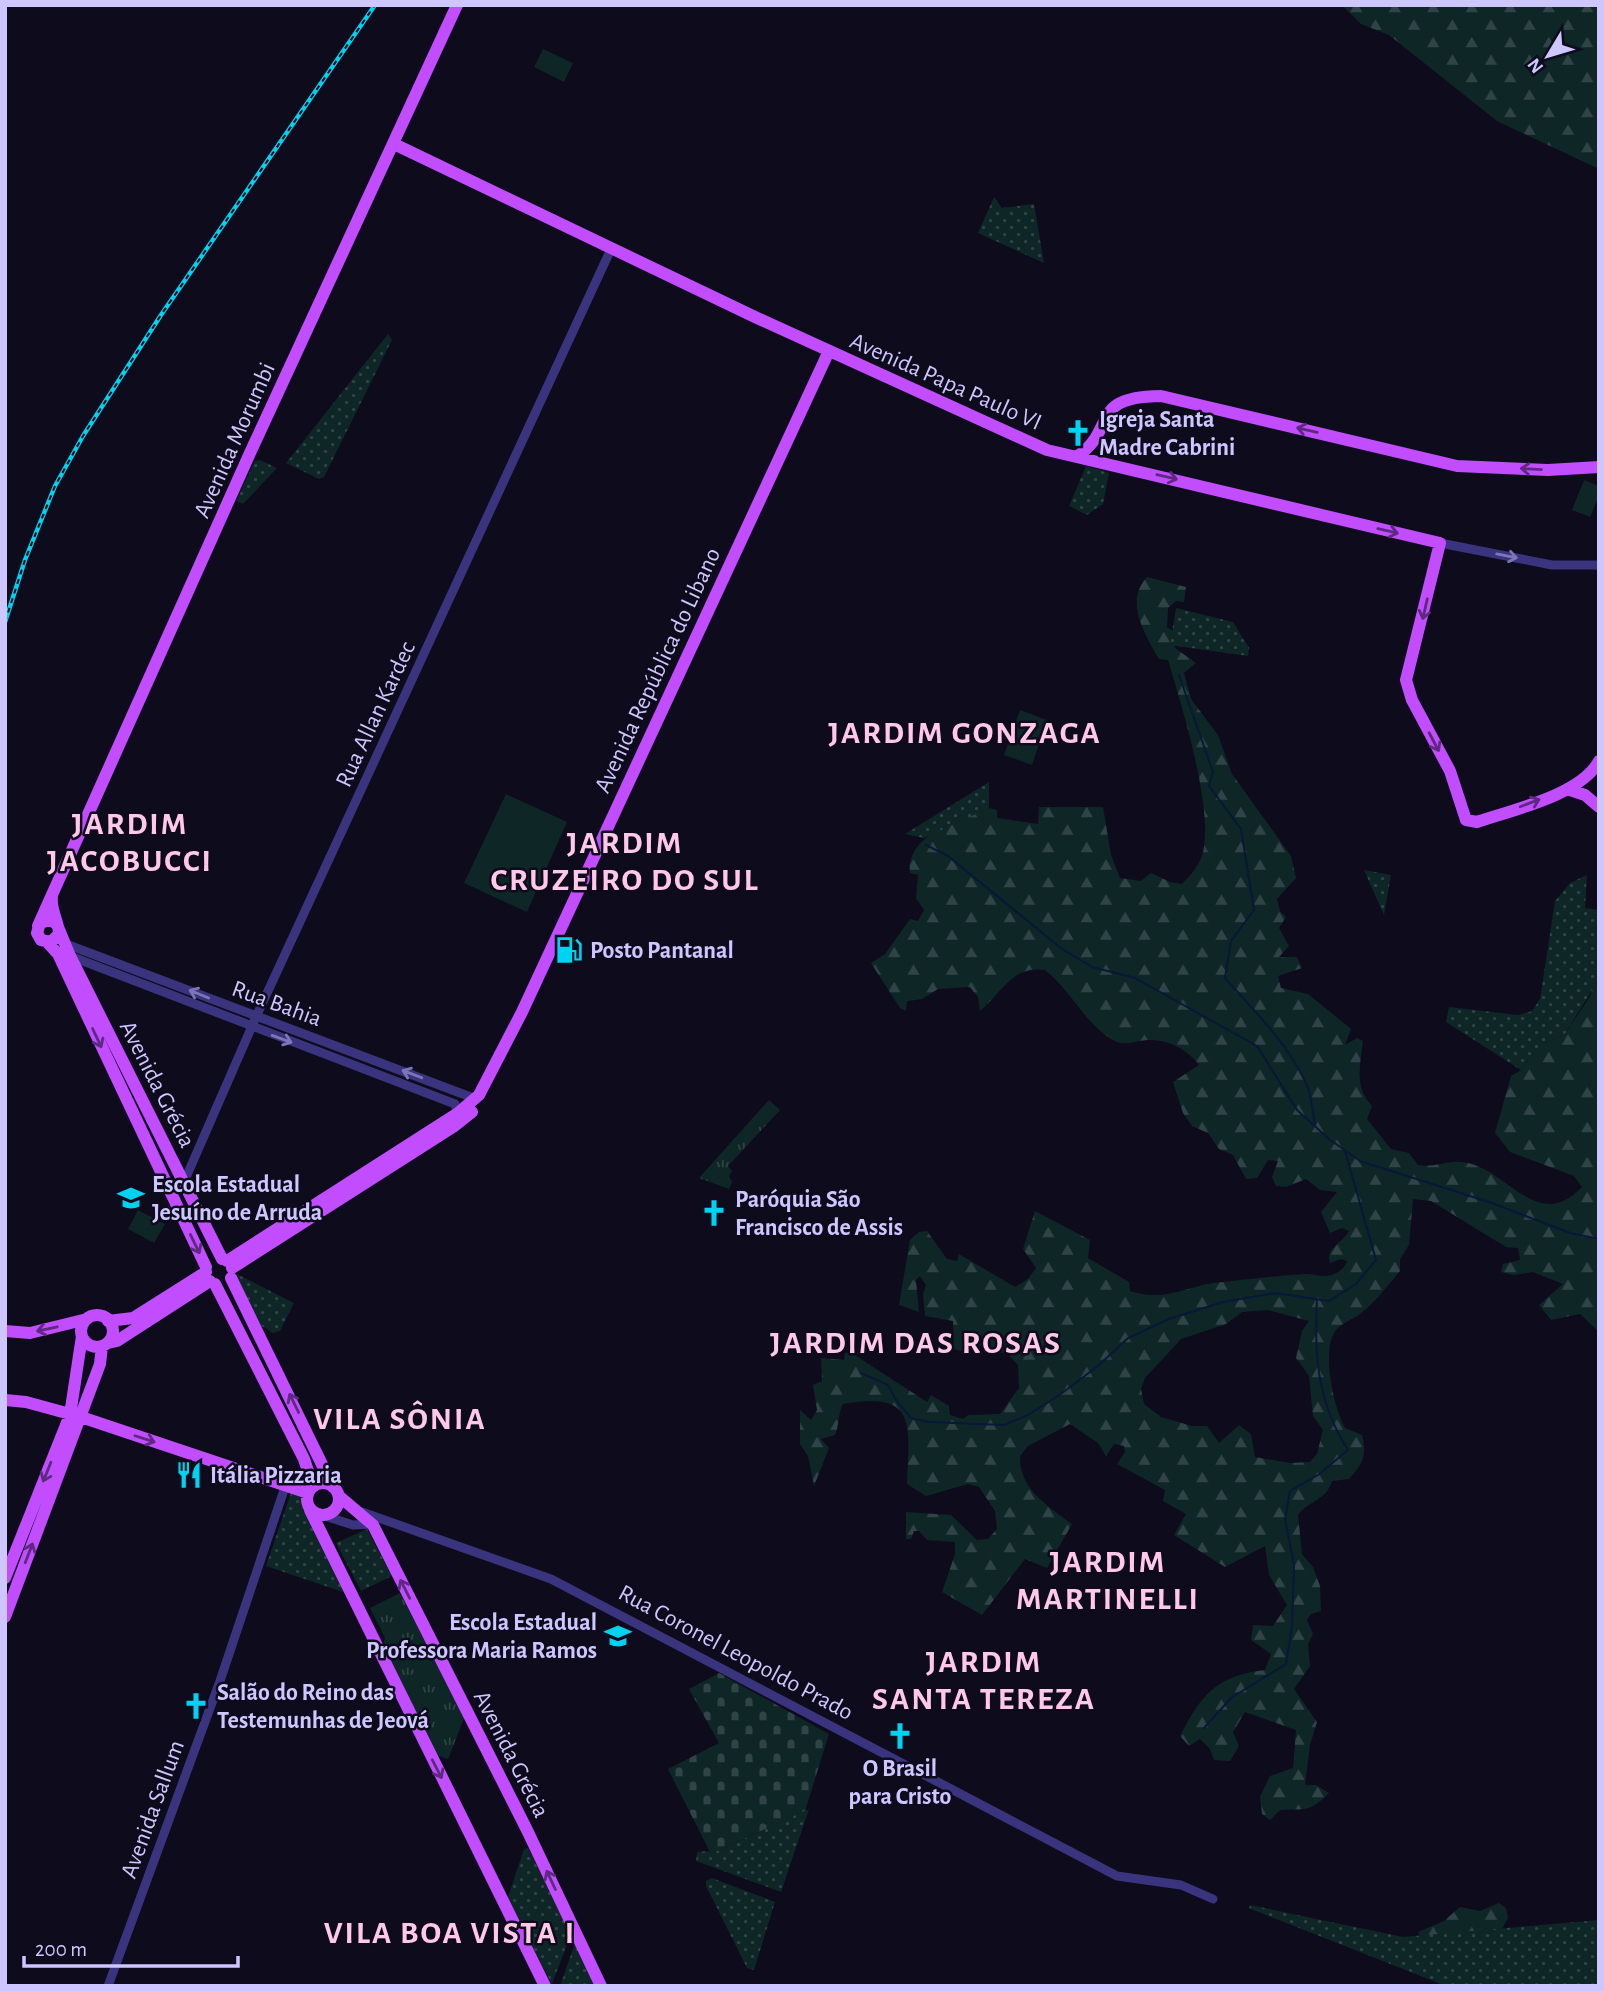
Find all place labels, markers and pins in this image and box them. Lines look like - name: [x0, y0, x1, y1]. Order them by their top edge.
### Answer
- place label: Igreja Santa Madre Cabrini: [1099, 408, 1235, 460]
- church icon: Igreja Santa Madre Cabrini: [1063, 418, 1093, 448]
- fuel station icon: Posto Pantanal: [554, 935, 584, 965]
- place label: Posto Pantanal: [590, 939, 734, 963]
- place label: Escola Estadual Jesuíno de Arruda: [152, 1173, 322, 1225]
- school or university icon: Escola Estadual Jesuíno de Arruda: [116, 1183, 146, 1213]
- place label: Paróquia São Francisco de Assis: [735, 1188, 903, 1240]
- church icon: Paróquia São Francisco de Assis: [699, 1198, 729, 1228]
- restaurant icon: Itália Pizzaria: [174, 1460, 204, 1490]
- place label: Itália Pizzaria: [210, 1464, 342, 1488]
- place label: Escola Estadual Professora Maria Ramos: [366, 1611, 597, 1663]
- school or university icon: Escola Estadual Professora Maria Ramos: [603, 1621, 633, 1651]
- place label: Salão do Reino das Testemunhas de Jeová: [217, 1681, 429, 1733]
- church icon: Salão do Reino das Testemunhas de Jeová: [181, 1691, 211, 1721]
- church icon: O Brasil para Cristo: [885, 1721, 915, 1751]
- place label: O Brasil para Cristo: [849, 1757, 952, 1809]

